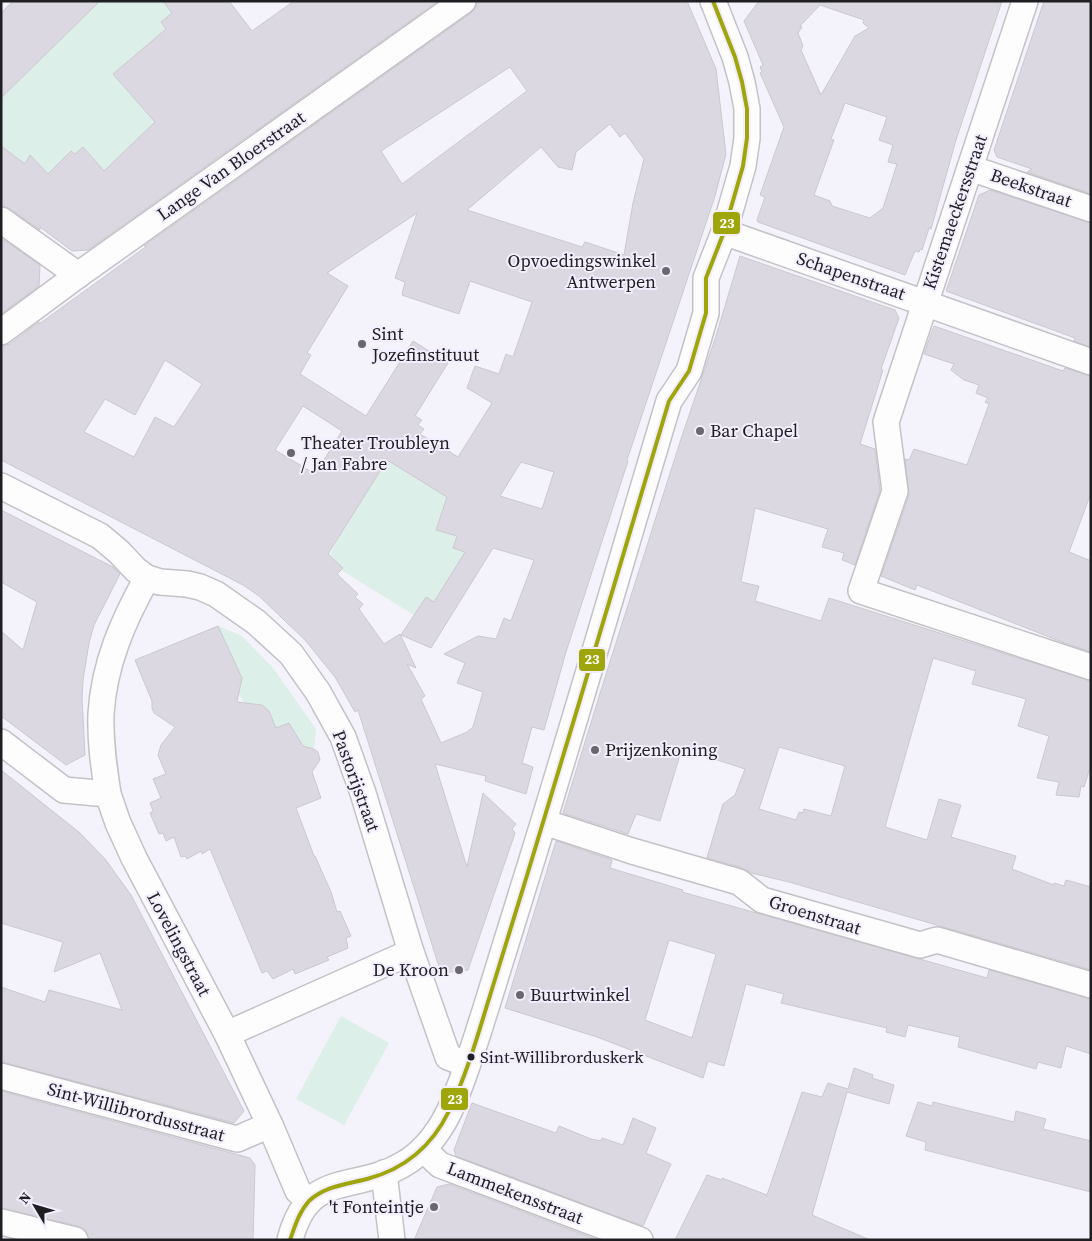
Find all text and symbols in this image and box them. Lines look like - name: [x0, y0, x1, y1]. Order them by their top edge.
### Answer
- street label: Lange Van Bloerstraat: [152, 105, 310, 226]
- street label: Kistemaeckersstraat: [916, 131, 993, 293]
- street label: Beekstraat: [987, 162, 1075, 213]
- line badge: 23: [712, 211, 741, 235]
- text: 23: [719, 213, 735, 233]
- street label: Schapenstraat: [794, 245, 909, 306]
- place label: Opvoedingswinkel Antwerpen: [508, 248, 656, 294]
- marker: Opvoedingswinkel Antwerpen: [660, 265, 672, 277]
- place label: Sint Jozefinstituut: [371, 321, 479, 367]
- marker: Sint Jozefinstituut: [356, 338, 368, 350]
- place label: Bar Chapel: [710, 418, 798, 443]
- marker: Bar Chapel: [694, 425, 706, 437]
- place label: Theater Troubleyn / Jan Fabre: [301, 430, 450, 476]
- marker: Theater Troubleyn / Jan Fabre: [285, 447, 297, 459]
- line badge: 23: [578, 648, 606, 672]
- text: 23: [584, 649, 600, 669]
- street label: Pastorijstraat: [327, 727, 386, 835]
- place label: Prijzenkoning: [605, 737, 718, 762]
- marker: Prijzenkoning: [589, 744, 601, 756]
- street label: Lovelingstraat: [142, 887, 217, 1000]
- street label: Groenstraat: [766, 889, 864, 940]
- place label: De Kroon: [373, 957, 449, 982]
- marker: De Kroon: [453, 964, 465, 976]
- place label: Buurtwinkel: [530, 982, 630, 1007]
- marker: Buurtwinkel: [514, 989, 526, 1001]
- place label: Sint-Willibrorduskerk: [480, 1045, 644, 1069]
- marker: Sint-Willibrorduskerk: [466, 1052, 476, 1062]
- street label: Sint-Willibrordusstraat: [45, 1076, 228, 1147]
- line badge: 23: [440, 1087, 469, 1111]
- text: 23: [447, 1089, 463, 1109]
- street label: Lammekensstraat: [444, 1155, 587, 1230]
- north arrow: [10, 1181, 60, 1231]
- text: N: [14, 1188, 36, 1208]
- place label: 't Fonteintje: [329, 1194, 424, 1219]
- marker: 't Fonteintje: [428, 1201, 440, 1213]

